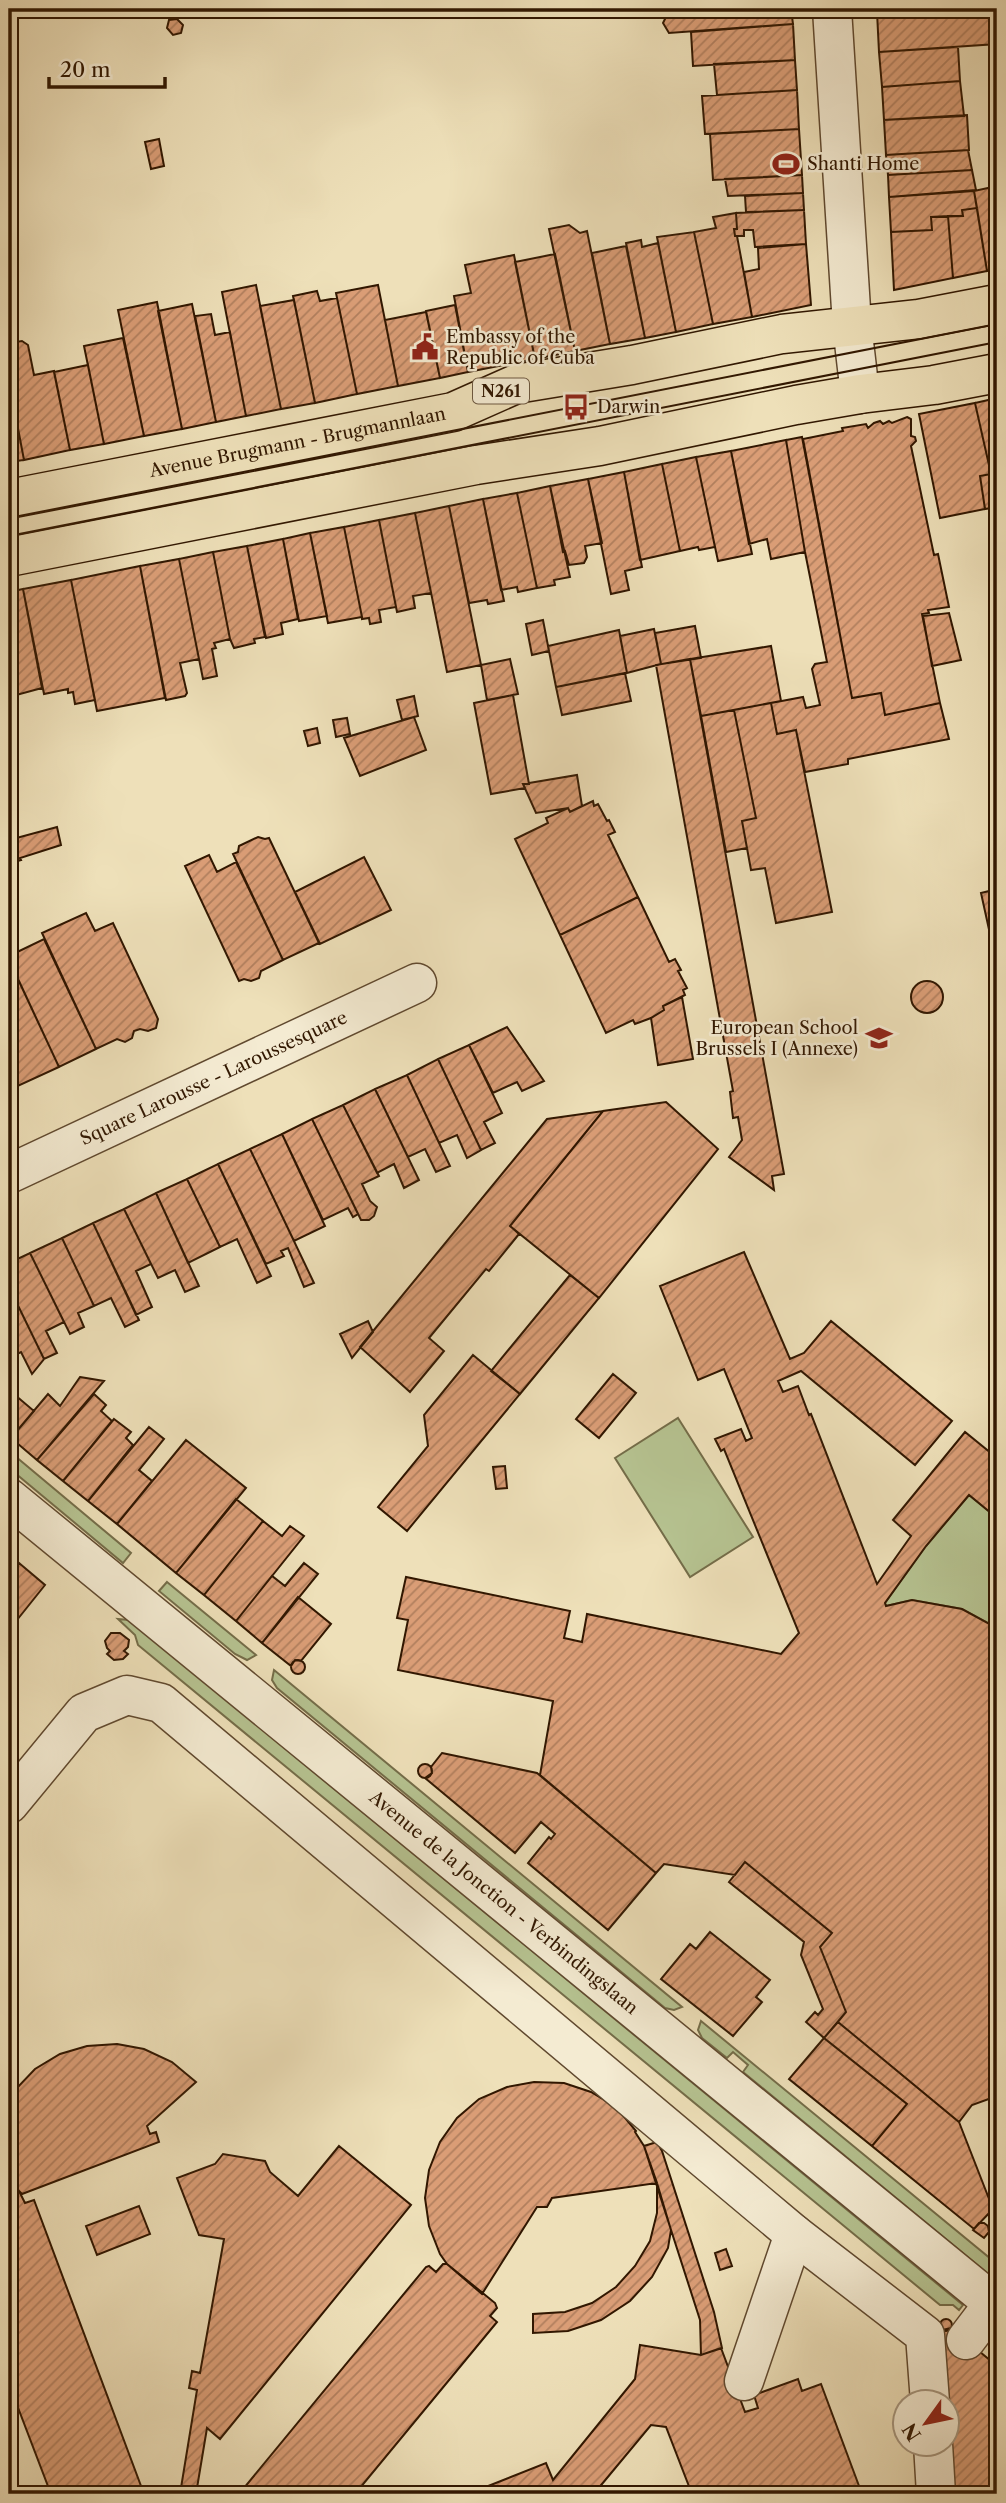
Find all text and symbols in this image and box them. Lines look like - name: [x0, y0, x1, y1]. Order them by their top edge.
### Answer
- scale bar: [49, 46, 164, 90]
- text: 20 m: [60, 57, 111, 82]
- sports icon: Shanti Home: [771, 149, 801, 179]
- place label: Shanti Home: [807, 153, 919, 175]
- place label: Embassy of the Republic of Cuba: [446, 326, 595, 369]
- public building icon: Embassy of the Republic of Cuba: [410, 332, 440, 362]
- road number: N261: [473, 378, 529, 404]
- bus stop icon: Darwin: [561, 392, 591, 422]
- place label: Darwin: [597, 396, 660, 418]
- street label: Avenue Brugmann - Brugmannlaan: [147, 403, 448, 482]
- street label: Square Larousse - Laroussesquare: [77, 1006, 351, 1150]
- place label: European School Brussels I (Annexe): [696, 1017, 858, 1060]
- school or university icon: European School Brussels I (Annexe): [864, 1023, 894, 1053]
- street label: Avenue de la Jonction - Verbindingslaan: [364, 1785, 643, 2019]
- north arrow: [890, 2388, 960, 2458]
- text: N: [898, 2419, 926, 2445]

